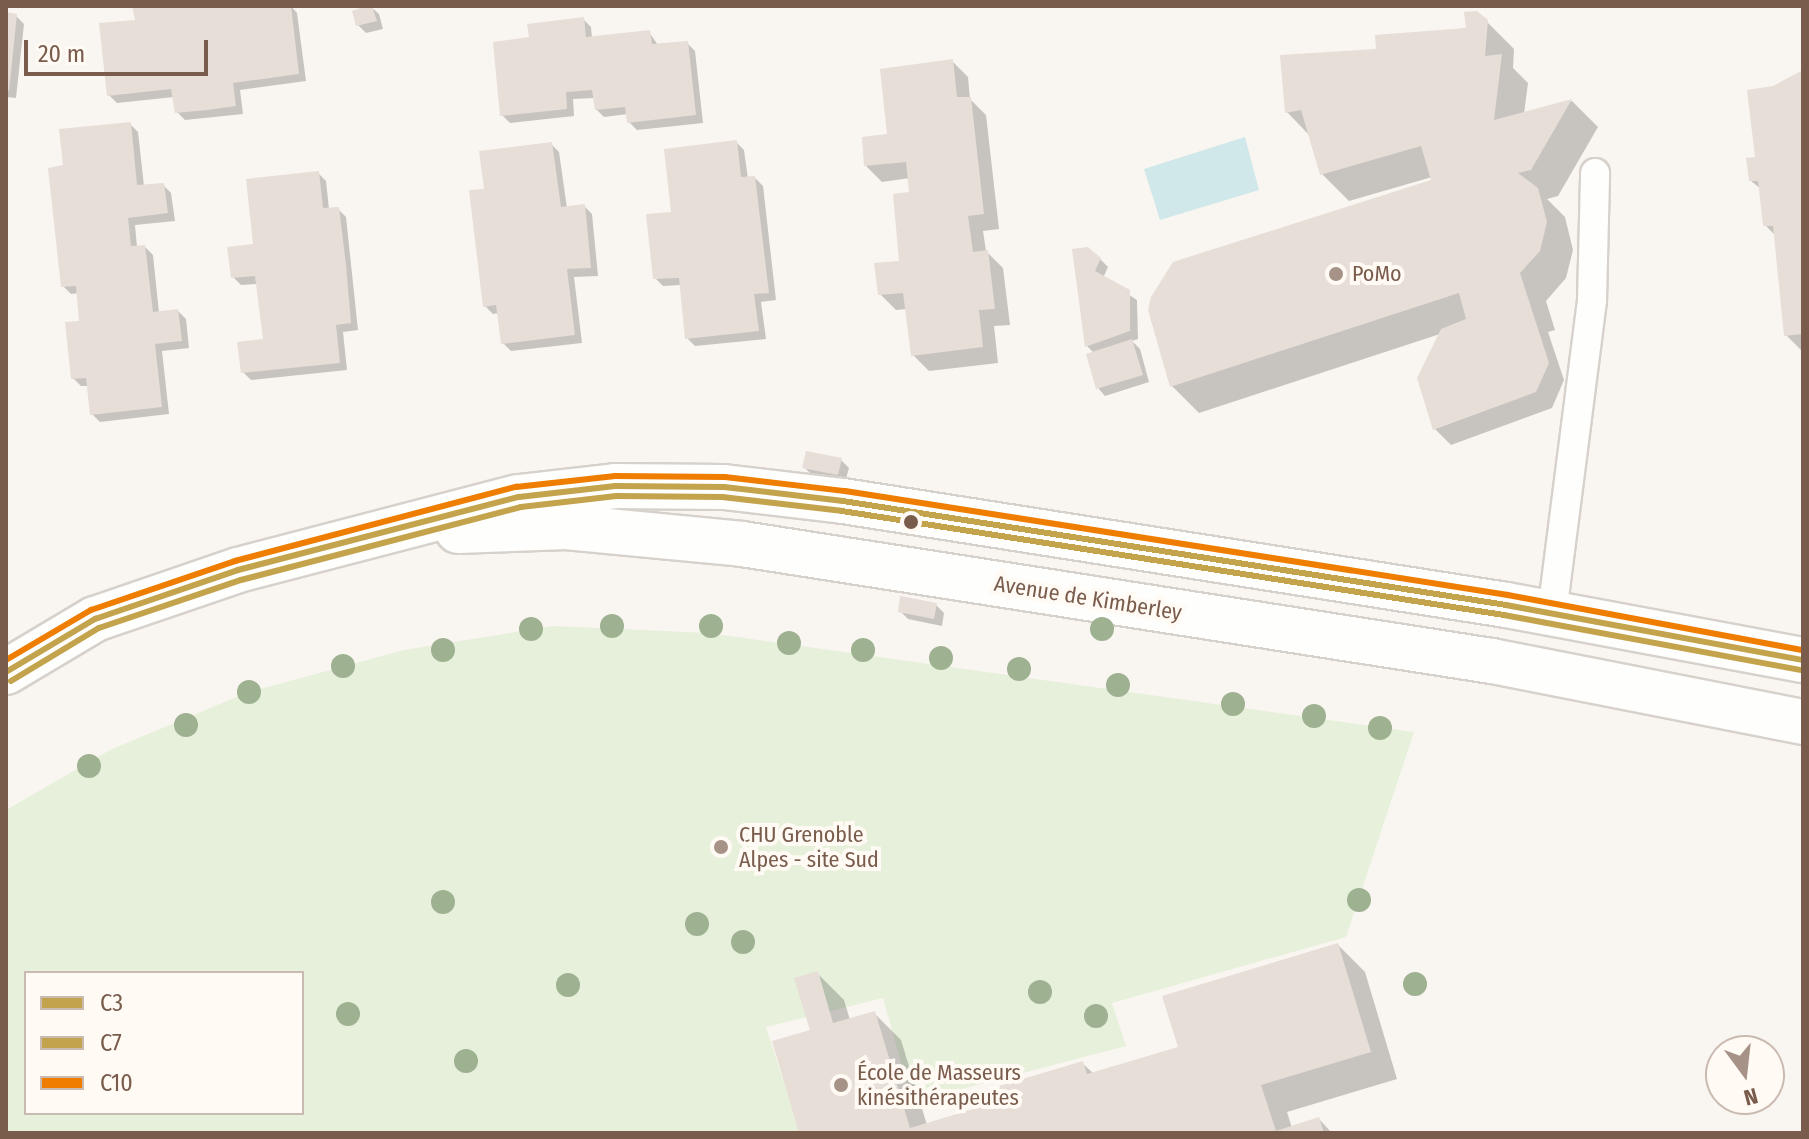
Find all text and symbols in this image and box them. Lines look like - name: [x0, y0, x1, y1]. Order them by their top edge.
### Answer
- scale bar: [28, 24, 212, 74]
- text: 20 m: [38, 40, 85, 68]
- place label: PoMo: [1352, 261, 1402, 287]
- marker: PoMo: [1327, 265, 1345, 283]
- unlabelled marker: [903, 514, 919, 530]
- street label: Avenue de Kimberley: [992, 570, 1184, 626]
- place label: CHU Grenoble Alpes - site Sud: [739, 821, 879, 872]
- marker: CHU Grenoble Alpes - site Sud: [710, 836, 732, 858]
- legend: [24, 971, 304, 1115]
- text: C3: [100, 989, 123, 1017]
- text: C7: [100, 1029, 122, 1057]
- north arrow: [1705, 1035, 1785, 1115]
- place label: École de Masseurs kinésithérapeutes: [857, 1059, 1021, 1110]
- text: C10: [100, 1069, 133, 1097]
- marker: École de Masseurs kinésithérapeutes: [832, 1076, 850, 1094]
- text: N: [1741, 1082, 1761, 1111]

